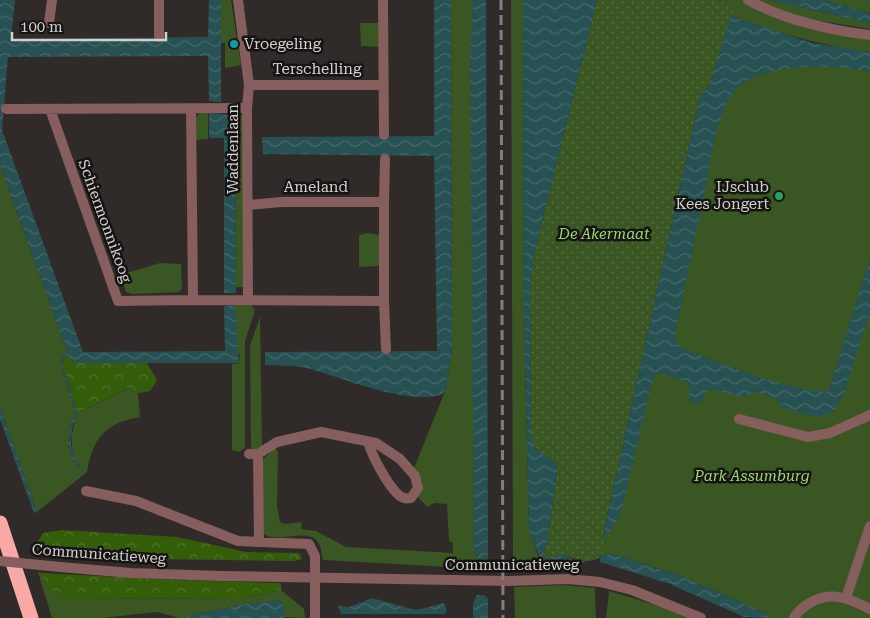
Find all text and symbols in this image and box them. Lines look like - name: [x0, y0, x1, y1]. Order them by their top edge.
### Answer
- scale bar: [12, 10, 166, 42]
- text: 100 m: [20, 18, 63, 36]
- place label: Vroegeling: [244, 35, 322, 53]
- marker: Vroegeling: [228, 38, 240, 50]
- street label: Terschelling: [273, 60, 362, 78]
- street label: Waddenlaan: [224, 104, 242, 194]
- street label: Schiermonnikoog: [74, 157, 136, 286]
- street label: Ameland: [284, 178, 349, 196]
- place label: IJsclub Kees Jongert: [675, 178, 769, 213]
- marker: IJsclub Kees Jongert: [773, 190, 785, 202]
- park label: De Akermaat: [557, 225, 650, 243]
- park label: Park Assumburg: [693, 467, 810, 485]
- street label: Communicatieweg: [31, 540, 167, 568]
- street label: Communicatieweg: [445, 556, 580, 574]

